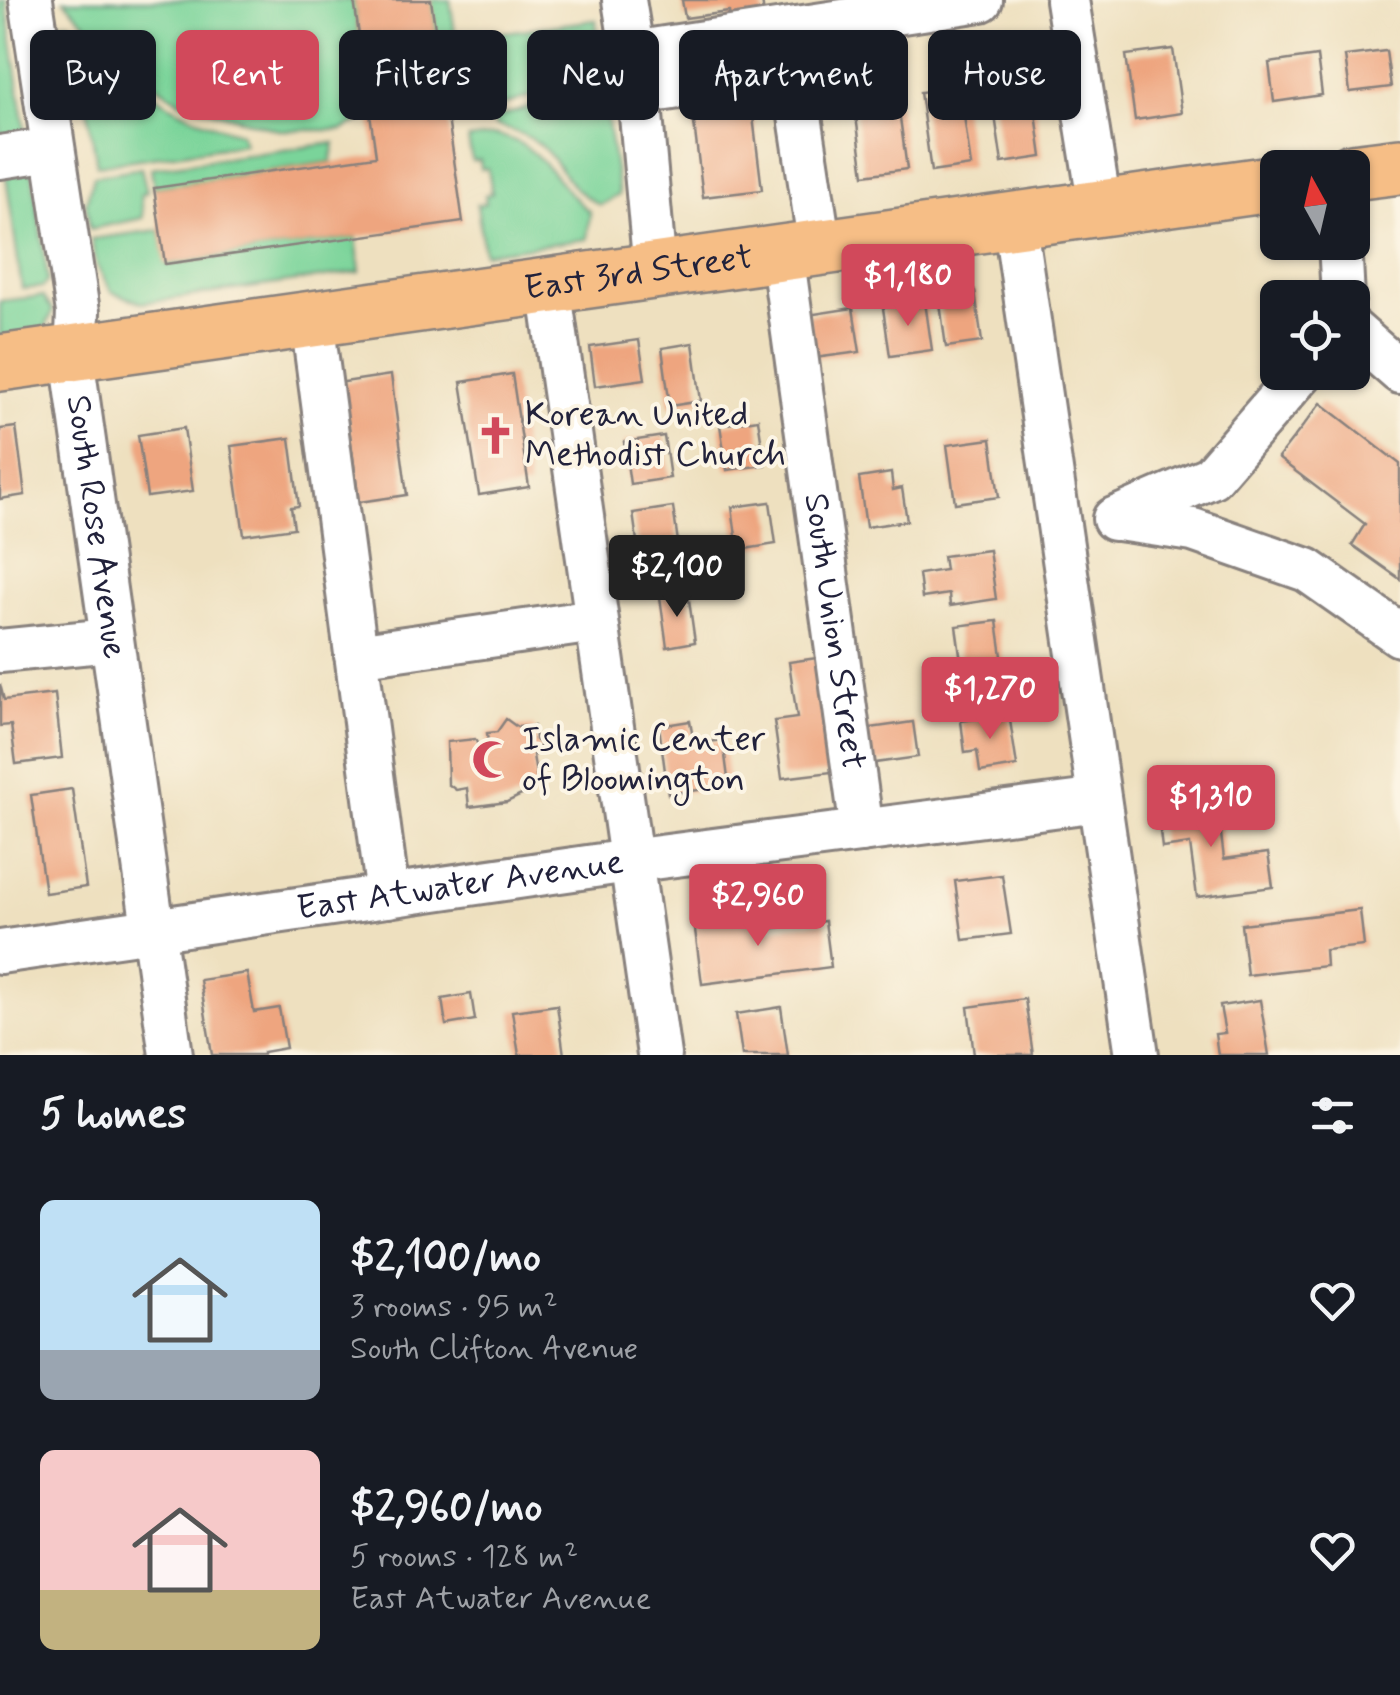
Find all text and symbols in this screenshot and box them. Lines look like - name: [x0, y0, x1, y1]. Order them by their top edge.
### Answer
- chip: Buy: [30, 30, 156, 120]
- chip: Rent: [176, 30, 319, 120]
- chip: Filters: [339, 30, 507, 120]
- chip: New: [527, 30, 659, 120]
- chip: Apartment: [679, 30, 908, 120]
- chip: House: [928, 30, 1081, 120]
- north arrow: [1260, 150, 1370, 260]
- map controls: [1260, 150, 1370, 390]
- street label: East 3rd Street: [521, 234, 756, 312]
- pin: $1,180: [827, 244, 989, 329]
- text: $1,180: [864, 255, 953, 297]
- button: locate: [1260, 280, 1370, 390]
- street label: South Rose Avenue: [55, 392, 138, 662]
- place label: Korean United Methodist Church: [525, 392, 786, 478]
- church icon: Korean United Methodist Church: [474, 414, 516, 456]
- street label: South Union Street: [792, 490, 876, 773]
- pin: $2,100: [596, 535, 758, 620]
- text: $2,100: [631, 546, 723, 588]
- pin: $1,270: [909, 657, 1071, 742]
- text: $1,270: [944, 668, 1036, 710]
- place label: Islamic Center of Bloomington: [522, 717, 766, 806]
- mosque icon: Islamic Center of Bloomington: [471, 739, 513, 781]
- pin: $1,310: [1130, 765, 1292, 850]
- text: $1,310: [1169, 776, 1253, 818]
- street label: East Atwater Avenue: [294, 839, 627, 932]
- pin: $2,960: [677, 864, 839, 949]
- text: $2,960: [711, 875, 805, 917]
- text: 5 homes: [40, 1088, 186, 1143]
- icon: filters: [1305, 1088, 1360, 1143]
- text: $2,100/mo: [350, 1231, 541, 1286]
- icon: home: [120, 1240, 240, 1360]
- icon: heart: [1305, 1273, 1360, 1328]
- text: 3 rooms · 95 m²: [350, 1286, 558, 1328]
- text: South Clifton Avenue: [350, 1328, 638, 1370]
- text: $2,960/mo: [350, 1481, 542, 1536]
- icon: home: [120, 1490, 240, 1610]
- icon: heart: [1305, 1523, 1360, 1578]
- text: 5 rooms · 128 m²: [350, 1536, 578, 1578]
- text: East Atwater Avenue: [350, 1578, 651, 1620]

